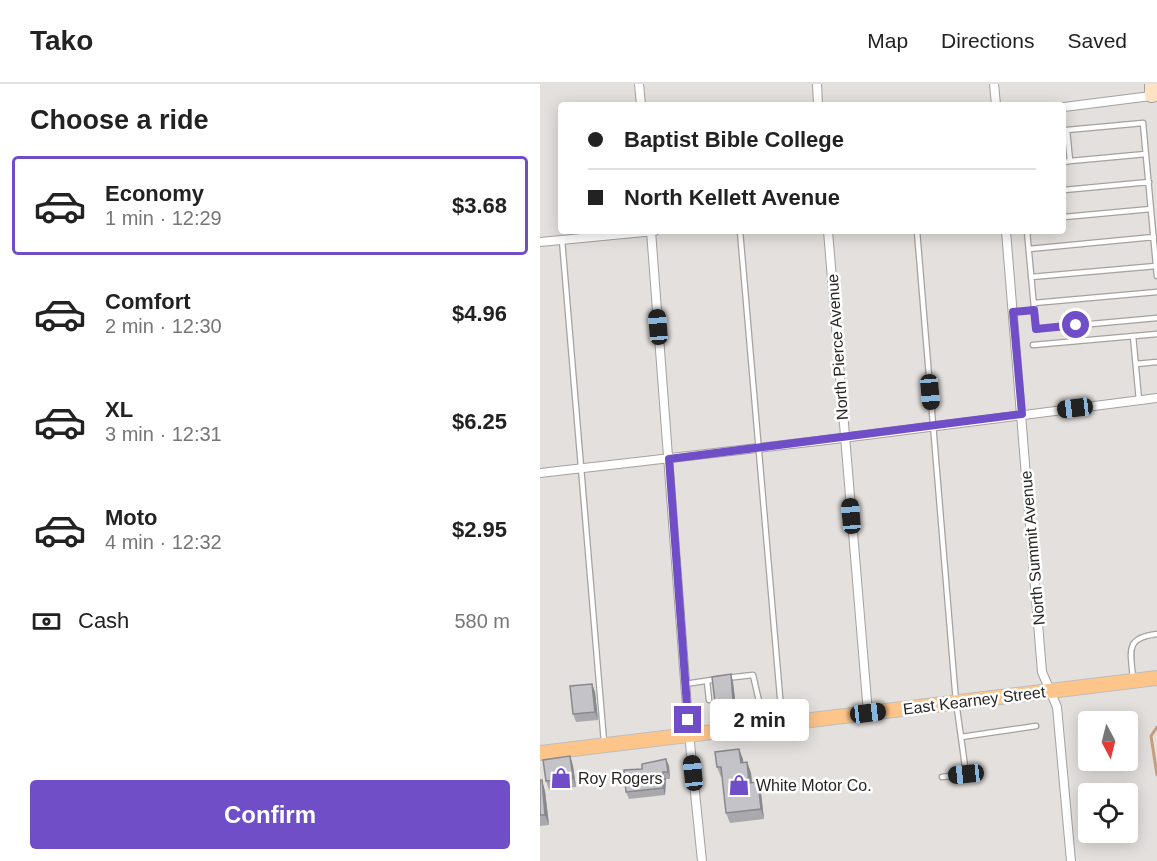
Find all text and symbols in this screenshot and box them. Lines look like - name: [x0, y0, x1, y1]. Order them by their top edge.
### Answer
- text: Tako: [30, 25, 93, 56]
- text: Map: [867, 29, 908, 52]
- text: Directions: [941, 29, 1034, 52]
- text: Saved: [1067, 29, 1127, 52]
- text: Choose a ride: [30, 105, 209, 135]
- text: Baptist Bible College: [624, 127, 844, 152]
- icon: car: [33, 179, 87, 233]
- text: Economy: [105, 181, 204, 206]
- text: North Kellett Avenue: [624, 185, 840, 210]
- text: $3.68: [452, 193, 507, 218]
- text: 1 min · 12:29: [105, 207, 222, 229]
- street label: North Pierce Avenue: [824, 273, 851, 421]
- icon: car: [33, 287, 87, 341]
- text: Comfort: [105, 289, 191, 314]
- text: $4.96: [452, 301, 507, 326]
- car: [647, 308, 669, 346]
- route start: [1062, 311, 1089, 338]
- text: 2 min · 12:30: [105, 315, 222, 337]
- car: [919, 373, 941, 411]
- icon: car: [33, 395, 87, 449]
- text: XL: [105, 397, 133, 422]
- car: [1056, 397, 1094, 419]
- text: $6.25: [452, 409, 507, 434]
- text: 3 min · 12:31: [105, 423, 222, 445]
- street label: North Summit Avenue: [1017, 470, 1048, 626]
- car: [840, 497, 862, 535]
- icon: car: [33, 503, 87, 557]
- text: Moto: [105, 505, 158, 530]
- text: $2.95: [452, 517, 507, 542]
- text: 4 min · 12:32: [105, 531, 222, 553]
- icon: cash: [30, 605, 63, 638]
- text: Cash: [78, 608, 129, 633]
- text: 580 m: [454, 610, 510, 632]
- street label: East Kearney Street: [902, 683, 1047, 718]
- callout: 2 min: [709, 699, 808, 741]
- car: [849, 702, 887, 724]
- route end: [674, 706, 701, 733]
- text: 2 min: [733, 709, 786, 731]
- north arrow: [1078, 711, 1138, 771]
- map controls: [1078, 711, 1138, 843]
- car: [682, 754, 704, 792]
- car: [947, 763, 985, 785]
- shop icon: Roy Rogers: [549, 766, 573, 790]
- place label: Roy Rogers: [578, 770, 662, 787]
- shop icon: White Motor Co.: [727, 773, 751, 797]
- place label: White Motor Co.: [756, 777, 872, 794]
- button: Confirm: [30, 780, 510, 849]
- button: locate: [1078, 783, 1138, 843]

